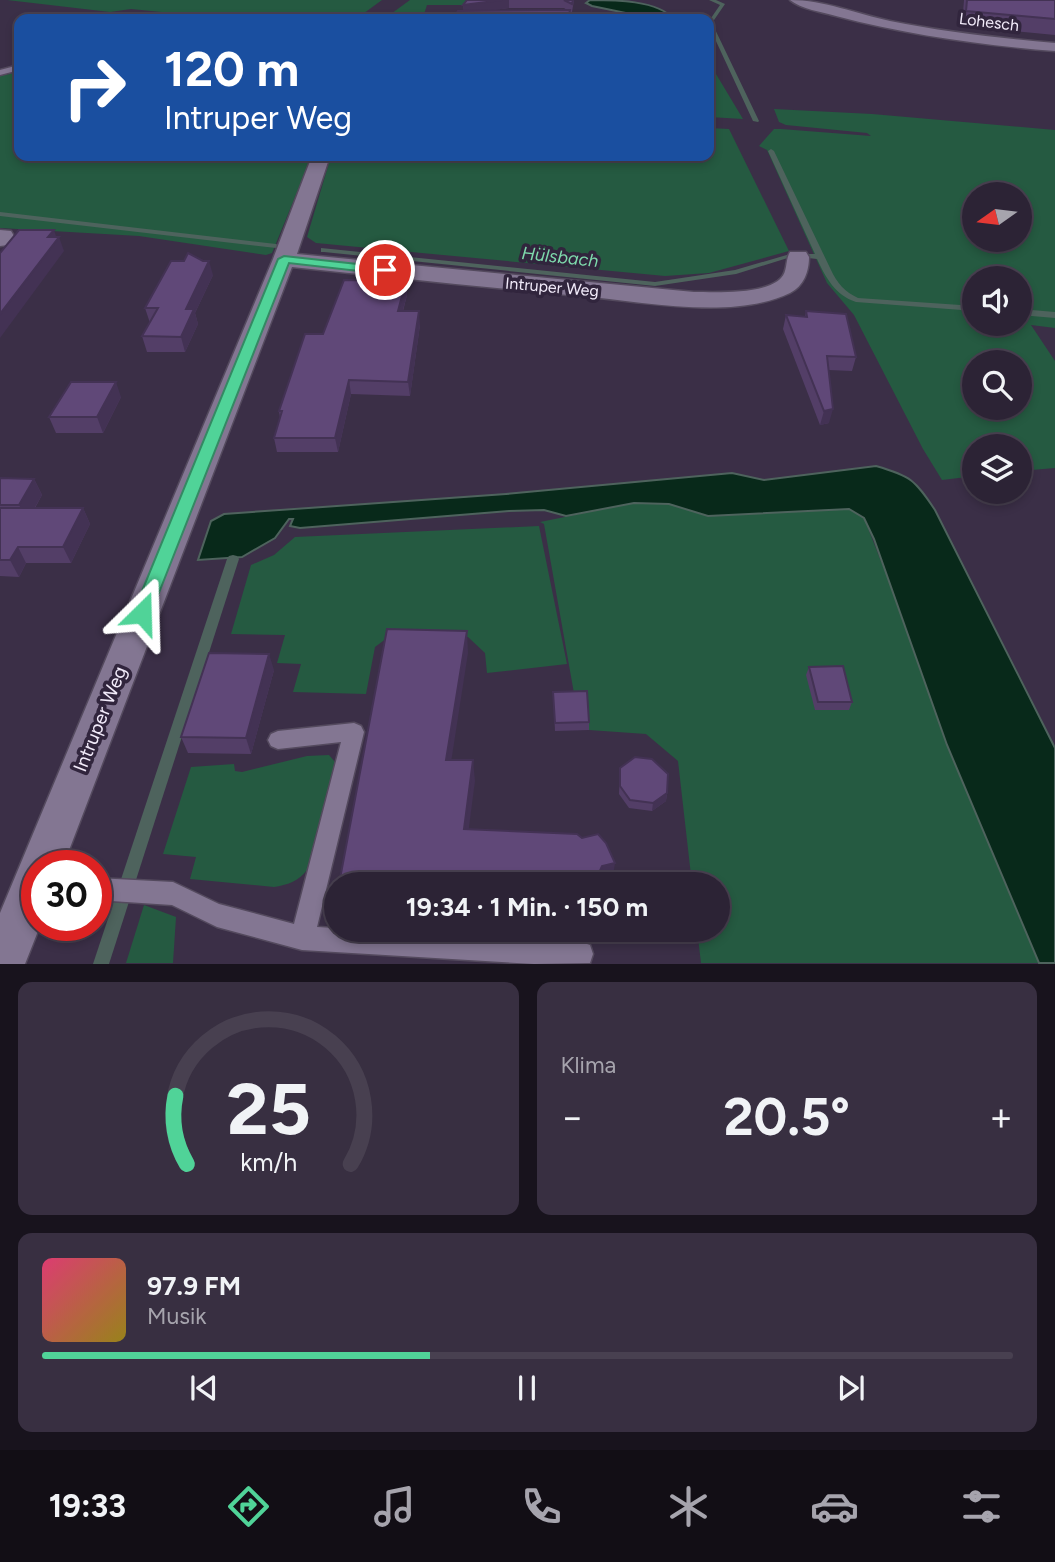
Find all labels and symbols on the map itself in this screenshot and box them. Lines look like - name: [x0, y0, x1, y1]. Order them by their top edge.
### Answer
- street label: Lohesch: [958, 9, 1020, 35]
- north arrow: [962, 182, 1032, 252]
- pin: [355, 240, 415, 300]
- water label: Hülsbach: [521, 242, 599, 272]
- street label: Intruper Weg: [504, 273, 600, 301]
- position arrow: [105, 576, 179, 650]
- street label: Intruper Weg: [68, 663, 132, 775]
- speed limit sign: 30: [21, 850, 112, 941]

